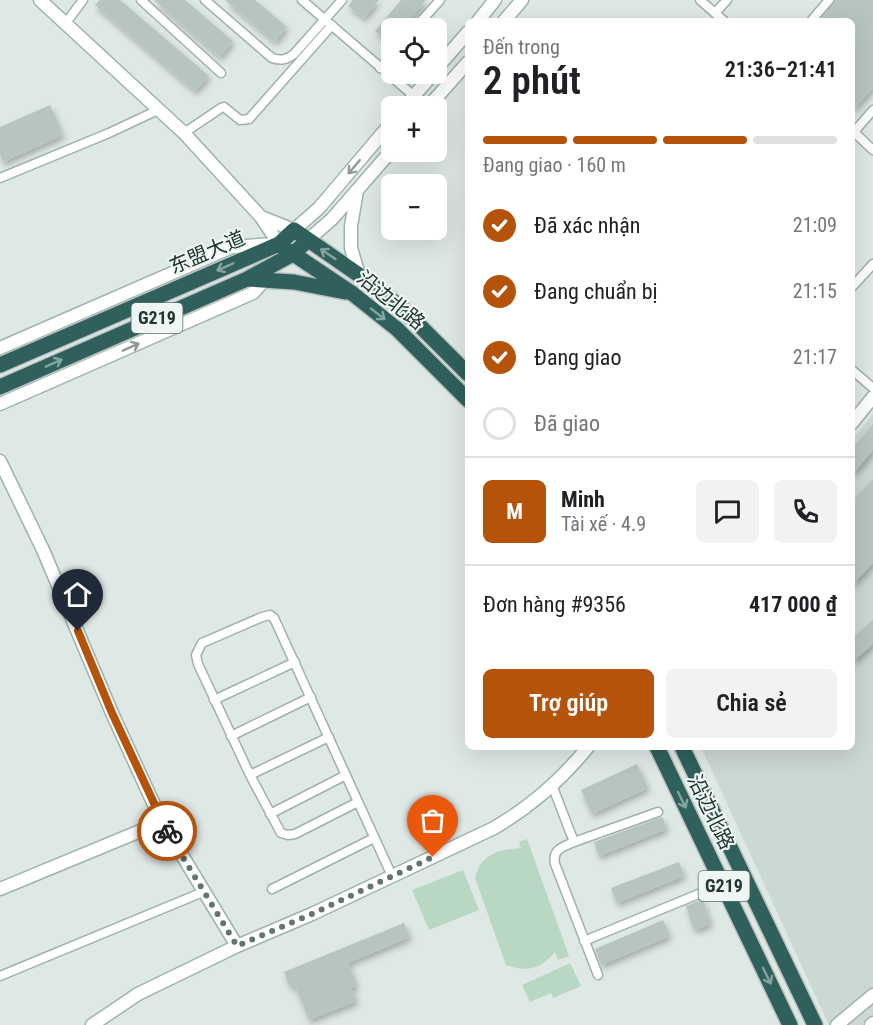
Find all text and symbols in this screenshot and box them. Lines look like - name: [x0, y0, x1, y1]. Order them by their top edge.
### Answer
- map controls: [381, 18, 447, 240]
- button: locate: [381, 18, 447, 84]
- text: Đến trong: [483, 35, 560, 59]
- text: 21:36–21:41: [725, 57, 837, 82]
- text: 2 phút: [483, 58, 581, 104]
- button: +: [381, 96, 447, 162]
- text: Đang giao · 160 m: [483, 153, 626, 177]
- one-way arrow: [347, 159, 360, 175]
- button: −: [381, 174, 447, 240]
- icon: check: [483, 209, 516, 242]
- text: Đã xác nhận: [534, 213, 640, 238]
- text: 21:09: [793, 213, 837, 237]
- street label: 东盟大道: [165, 225, 249, 279]
- one-way arrow: [320, 248, 337, 260]
- one-way arrow: [216, 262, 235, 273]
- street label: 沿边北路: [352, 266, 430, 334]
- icon: check: [483, 275, 516, 308]
- text: Đang chuẩn bị: [534, 279, 658, 304]
- text: 21:15: [793, 279, 837, 303]
- road number: G219: [132, 303, 182, 333]
- one-way arrow: [370, 307, 386, 320]
- one-way arrow: [121, 341, 139, 352]
- icon: check: [483, 341, 516, 374]
- text: Đang giao: [534, 345, 621, 370]
- text: 21:17: [793, 345, 837, 369]
- one-way arrow: [44, 357, 62, 368]
- text: Đã giao: [534, 411, 600, 436]
- button: chat: [696, 480, 759, 543]
- button: phone: [774, 480, 837, 543]
- text: Minh: [561, 487, 605, 512]
- text: M: [506, 499, 523, 524]
- text: Tài xế · 4.9: [561, 512, 646, 536]
- pin: [52, 569, 103, 631]
- icon: home: [61, 578, 94, 611]
- text: Đơn hàng #9356: [483, 592, 626, 617]
- text: 417 000 ₫: [749, 592, 837, 617]
- button: Trợ giúp: [483, 669, 654, 738]
- button: Chia sẻ: [666, 669, 837, 738]
- street label: 沿边北路: [683, 771, 739, 853]
- one-way arrow: [677, 790, 689, 808]
- pin: [407, 795, 458, 857]
- courier: [137, 801, 197, 861]
- icon: bag: [416, 804, 449, 837]
- icon: bike: [151, 815, 184, 848]
- road number: G219: [698, 871, 750, 901]
- one-way arrow: [761, 966, 773, 984]

